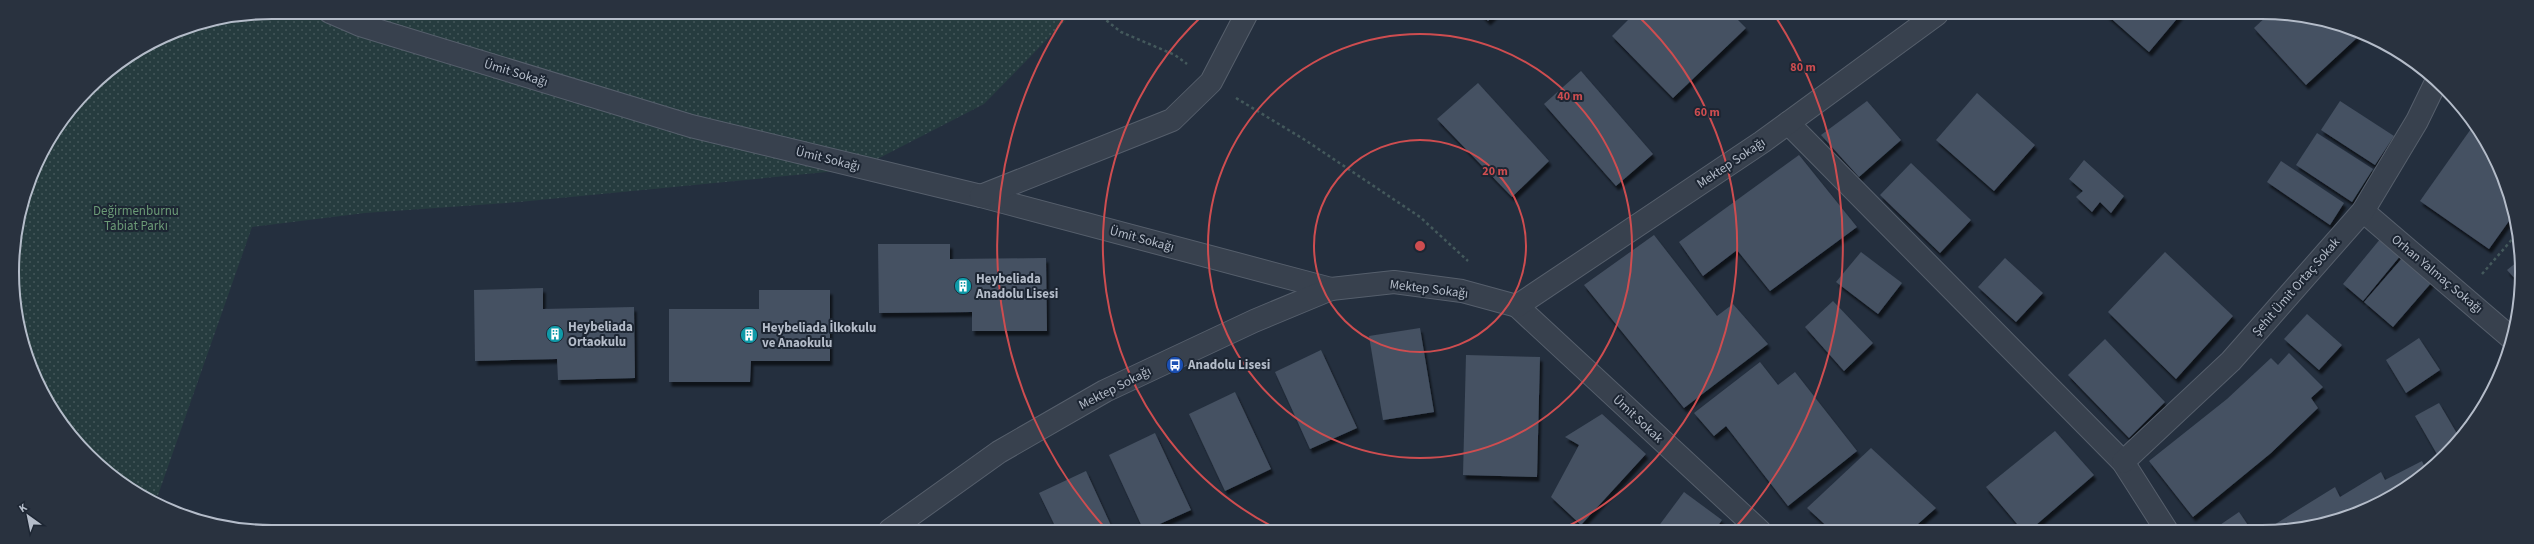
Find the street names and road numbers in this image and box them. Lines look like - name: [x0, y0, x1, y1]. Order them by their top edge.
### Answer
- street label: Ümit Sokağı: [482, 55, 550, 91]
- street label: Mektep Sokağı: [1693, 133, 1769, 193]
- street label: Ümit Sokağı: [794, 142, 862, 176]
- street label: Ümit Sokağı: [1108, 222, 1176, 256]
- street label: Orhan Yalmaç Sokağı: [2388, 230, 2486, 318]
- street label: Şehit Ümit Ortaç Sokak: [2248, 233, 2344, 340]
- street label: Mektep Sokağı: [1389, 275, 1469, 303]
- street label: Mektep Sokağı: [1076, 362, 1154, 414]
- street label: Ümit Sokak: [1609, 391, 1667, 447]

